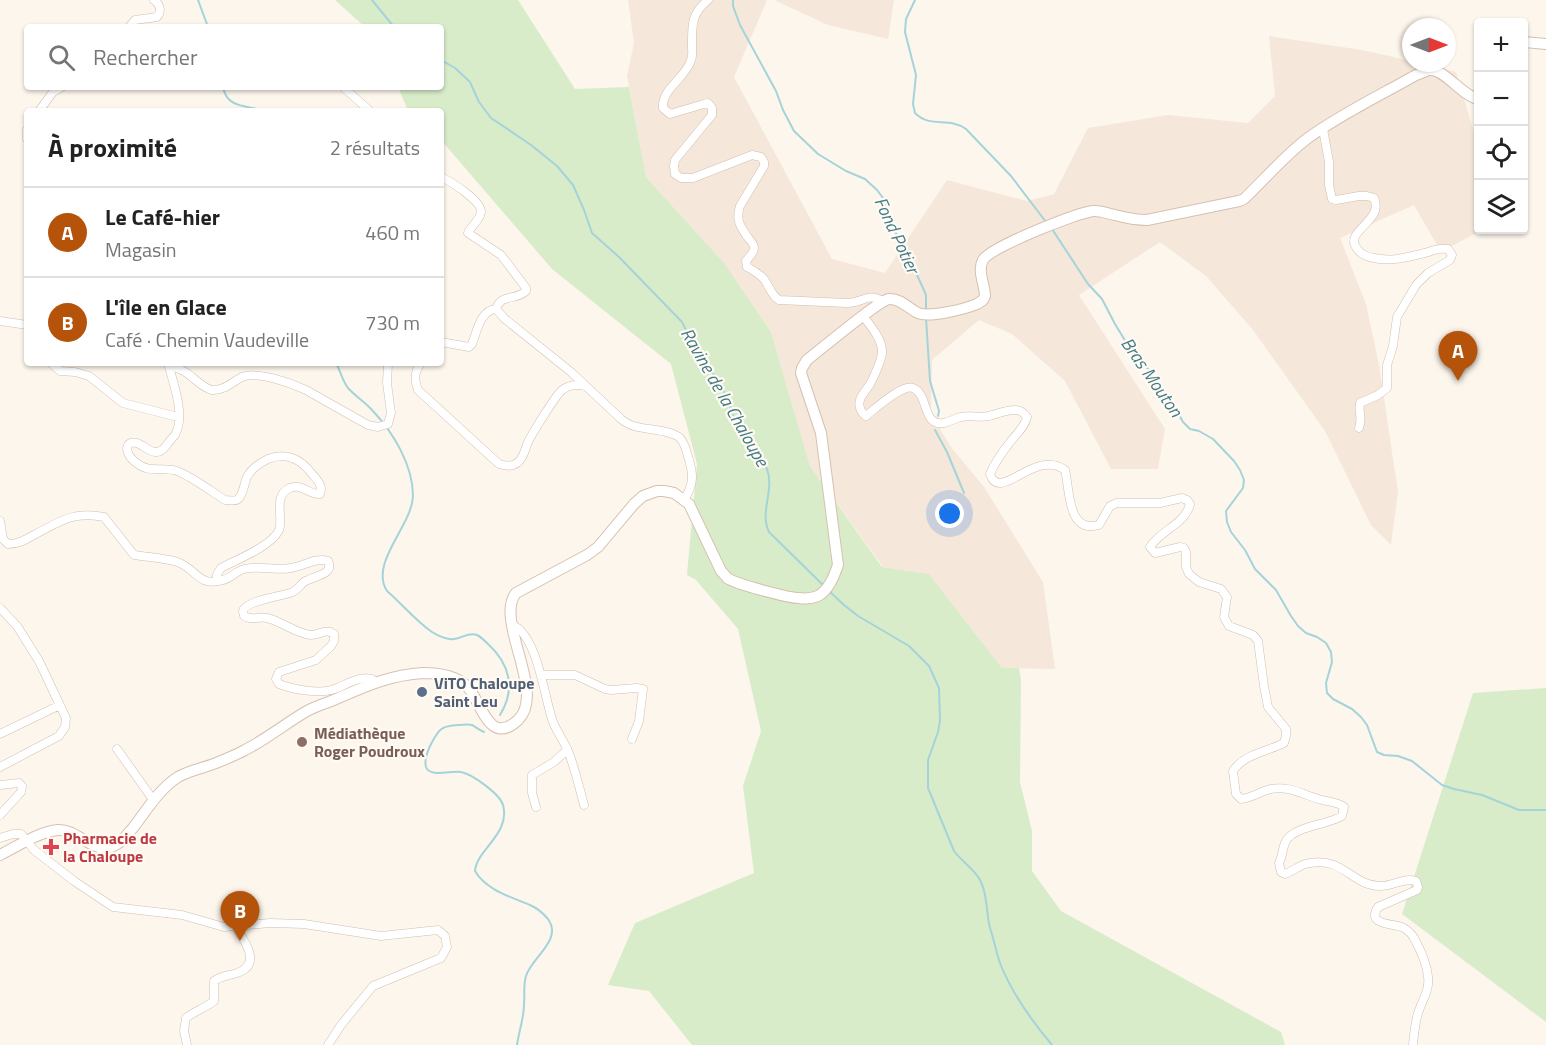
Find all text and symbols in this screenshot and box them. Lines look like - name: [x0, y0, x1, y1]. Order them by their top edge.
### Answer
- north arrow: [1402, 18, 1456, 72]
- map controls: [1474, 18, 1528, 234]
- button: +: [1474, 18, 1528, 72]
- search box: [24, 24, 444, 90]
- text: Rechercher: [93, 40, 198, 74]
- icon: search: [45, 41, 78, 74]
- button: −: [1474, 72, 1528, 126]
- button: locate: [1474, 126, 1528, 180]
- text: À proximité: [48, 128, 177, 167]
- text: 2 résultats: [330, 132, 420, 163]
- button: layers: [1474, 180, 1528, 234]
- water label: Fond Potier: [868, 192, 927, 280]
- text: Le Café-hier: [105, 200, 220, 234]
- text: A: [61, 217, 74, 248]
- text: 460 m: [365, 217, 420, 248]
- text: Magasin: [105, 234, 177, 265]
- text: L'île en Glace: [105, 290, 227, 324]
- text: B: [61, 307, 74, 338]
- text: 730 m: [365, 307, 420, 338]
- water label: Ravine de la Chaloupe: [674, 323, 777, 473]
- text: Café · Chemin Vaudeville: [105, 324, 309, 355]
- water label: Bras Mouton: [1115, 332, 1190, 423]
- pin: A: [1438, 332, 1478, 381]
- your location: [935, 499, 964, 528]
- place label: ViTO Chaloupe Saint Leu: [434, 671, 534, 713]
- marker: ViTO Chaloupe Saint Leu: [415, 685, 429, 699]
- place label: Médiathèque Roger Poudroux: [314, 721, 425, 763]
- marker: Médiathèque Roger Poudroux: [295, 735, 309, 749]
- place label: Pharmacie de la Chaloupe: [63, 826, 157, 868]
- marker: Pharmacie de la Chaloupe: [44, 840, 58, 854]
- pin: B: [220, 892, 260, 941]

